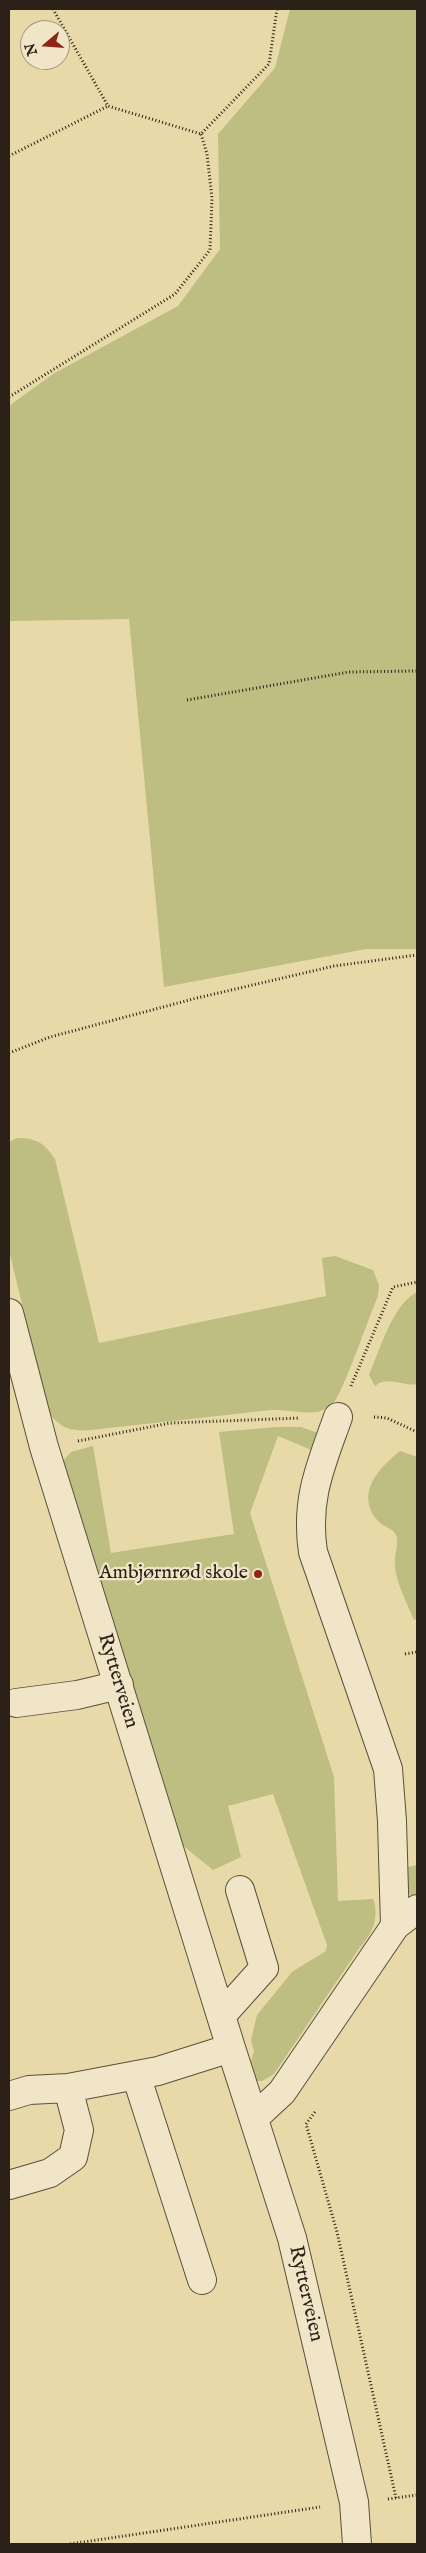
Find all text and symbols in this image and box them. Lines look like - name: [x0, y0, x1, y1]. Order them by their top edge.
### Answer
- north arrow: [20, 20, 70, 70]
- text: N: [21, 41, 42, 58]
- place label: Ambjørnrød skole: [99, 1562, 248, 1586]
- marker: Ambjørnrød skole: [252, 1568, 264, 1580]
- street label: Rytterveien: [91, 1631, 143, 1731]
- street label: Rytterveien: [282, 2244, 328, 2344]

